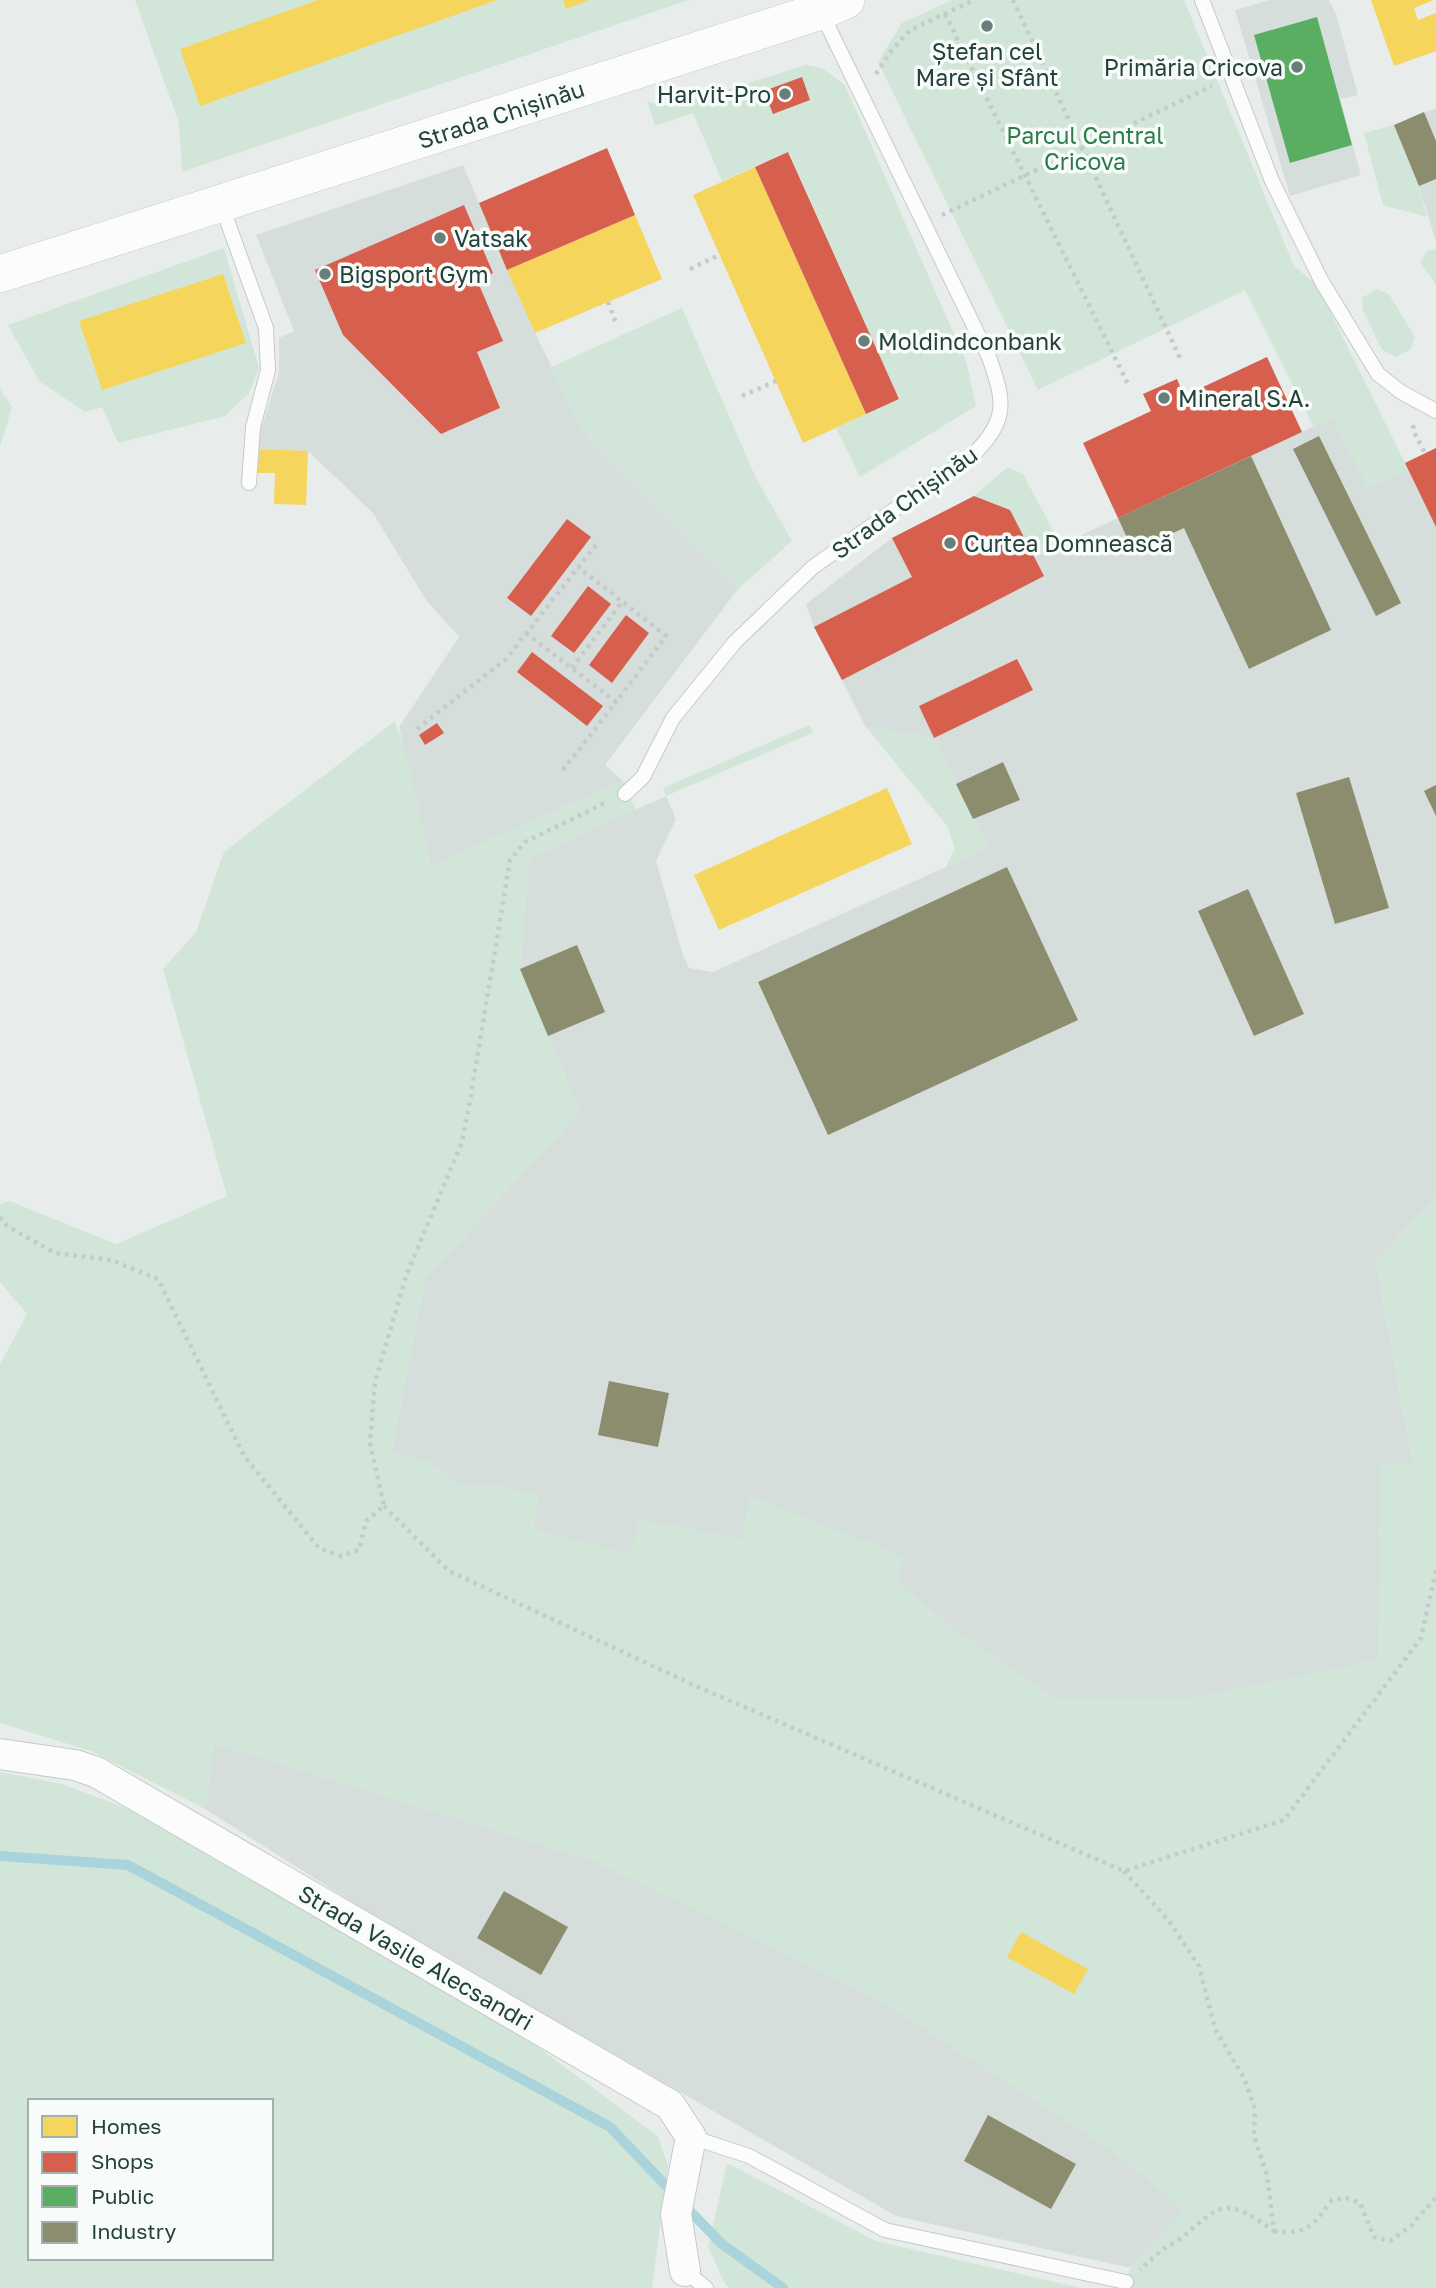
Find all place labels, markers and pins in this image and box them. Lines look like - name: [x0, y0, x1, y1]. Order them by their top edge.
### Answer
- marker: Ștefan cel Mare și Sfânt: [979, 18, 995, 34]
- place label: Ștefan cel Mare și Sfânt: [915, 37, 1059, 92]
- place label: Primăria Cricova: [1104, 53, 1283, 81]
- marker: Primăria Cricova: [1289, 59, 1305, 75]
- place label: Harvit-Pro: [657, 80, 771, 108]
- marker: Harvit-Pro: [777, 86, 793, 102]
- place label: Vatsak: [454, 224, 528, 252]
- marker: Vatsak: [432, 230, 448, 246]
- place label: Bigsport Gym: [339, 260, 489, 288]
- marker: Bigsport Gym: [317, 266, 333, 282]
- place label: Moldindconbank: [878, 327, 1062, 355]
- marker: Moldindconbank: [856, 333, 872, 349]
- place label: Mineral S.A.: [1178, 384, 1310, 412]
- marker: Mineral S.A.: [1156, 390, 1172, 406]
- place label: Curtea Domnească: [964, 529, 1173, 557]
- marker: Curtea Domnească: [942, 535, 958, 551]

